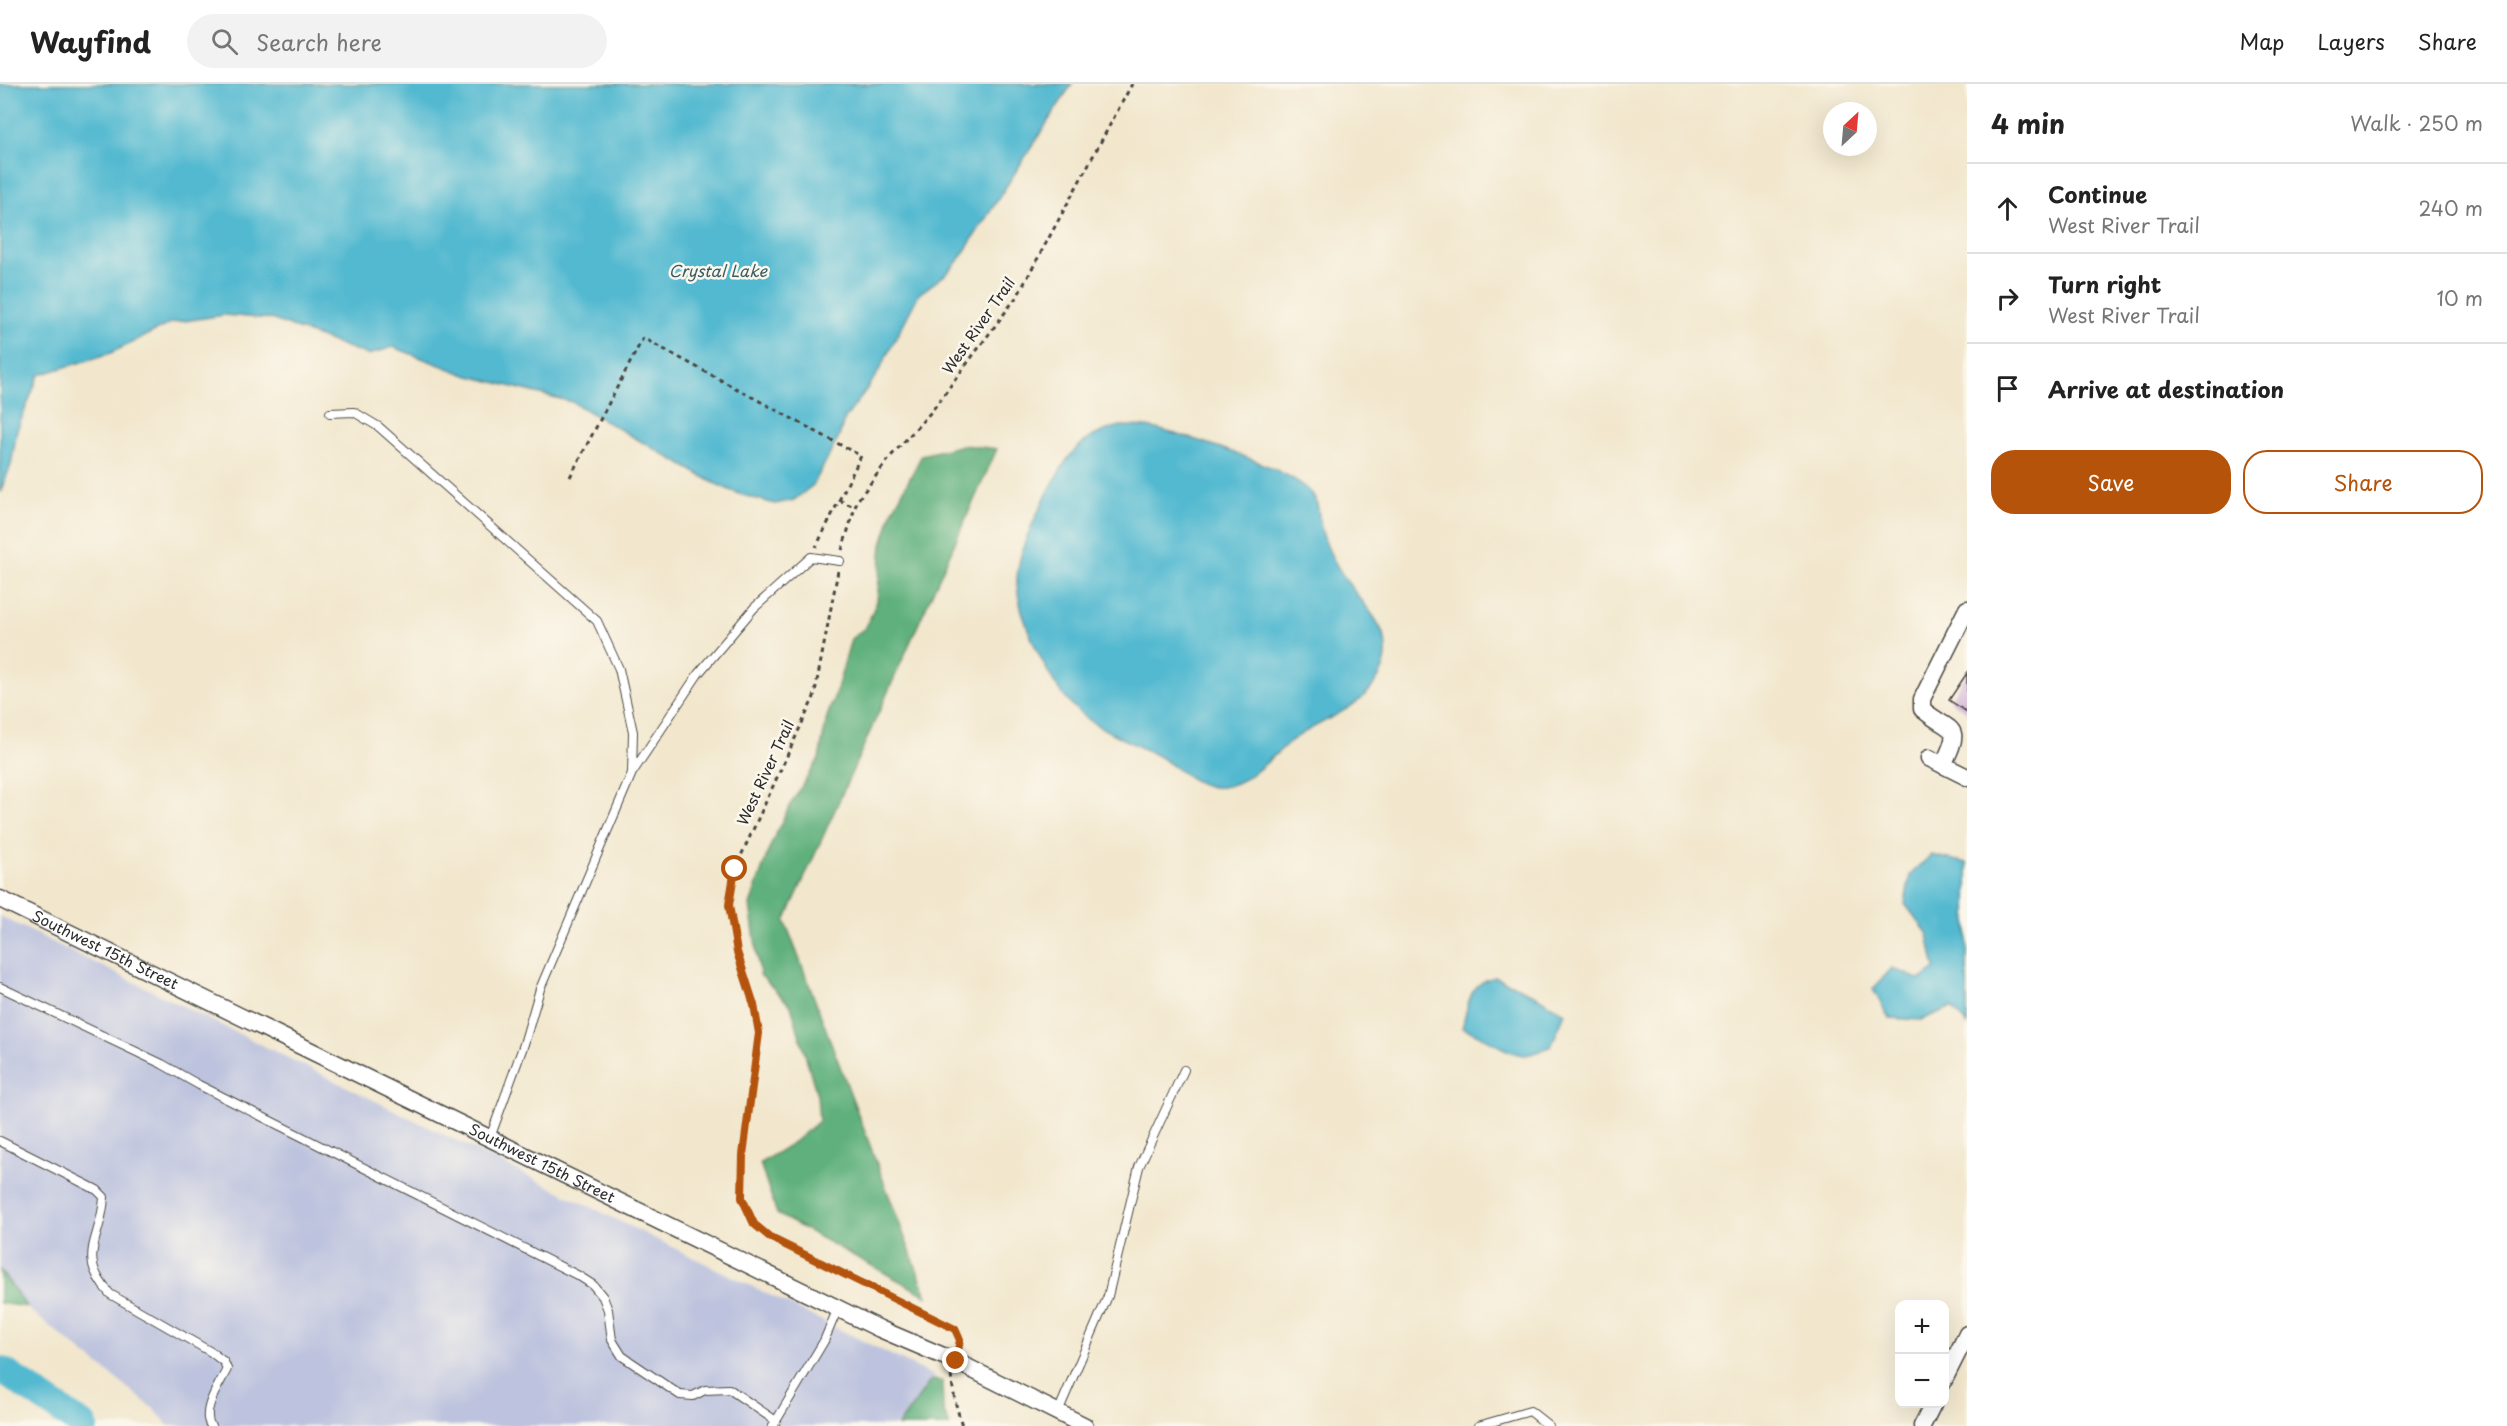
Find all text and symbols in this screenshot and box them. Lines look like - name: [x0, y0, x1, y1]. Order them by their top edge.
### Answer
- search box: [187, 14, 607, 68]
- text: Wayfind: [30, 20, 151, 63]
- icon: search: [208, 25, 241, 58]
- text: Search here: [256, 25, 382, 58]
- text: Map: [2240, 25, 2284, 57]
- text: Layers: [2317, 25, 2385, 57]
- text: Share: [2418, 25, 2477, 57]
- north arrow: [1823, 102, 1877, 156]
- text: 4 min: [1991, 104, 2065, 143]
- text: Walk · 250 m: [2350, 108, 2483, 138]
- text: Continue: [2048, 177, 2147, 210]
- icon: ahead: [1991, 192, 2024, 225]
- text: 240 m: [2418, 193, 2483, 223]
- text: West River Trail: [2048, 210, 2200, 240]
- water label: Crystal Lake: [669, 258, 769, 282]
- text: Turn right: [2048, 267, 2161, 300]
- street label: West River Trail: [936, 272, 1020, 378]
- icon: right: [1991, 282, 2024, 315]
- text: 10 m: [2436, 283, 2483, 313]
- text: West River Trail: [2048, 300, 2200, 330]
- icon: arrive: [1991, 372, 2024, 405]
- text: Arrive at destination: [2048, 372, 2284, 405]
- button: Save: [1991, 450, 2231, 514]
- button: Share: [2243, 450, 2483, 514]
- street label: West River Trail: [730, 716, 799, 829]
- route start: [721, 855, 747, 881]
- street label: Southwest 15th Street: [29, 904, 183, 994]
- street label: Southwest 15th Street: [465, 1117, 619, 1208]
- map controls: [1895, 1300, 1949, 1408]
- button: +: [1895, 1300, 1949, 1354]
- route end: [942, 1347, 968, 1373]
- button: −: [1895, 1354, 1949, 1408]

